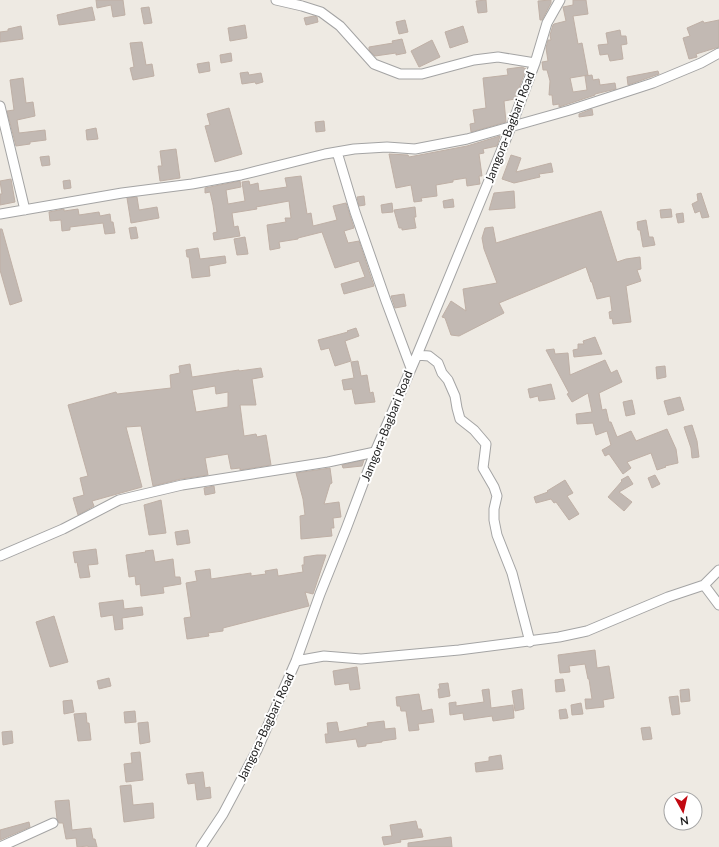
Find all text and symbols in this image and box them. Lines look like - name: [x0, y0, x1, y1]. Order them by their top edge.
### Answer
- street label: Jamgora-Bagbari Road: [481, 69, 538, 184]
- street label: Jamgora-Bagbari Road: [358, 368, 416, 483]
- street label: Jamgora-Bagbari Road: [234, 670, 297, 783]
- north arrow: [663, 791, 703, 831]
- text: N: [679, 814, 690, 828]

